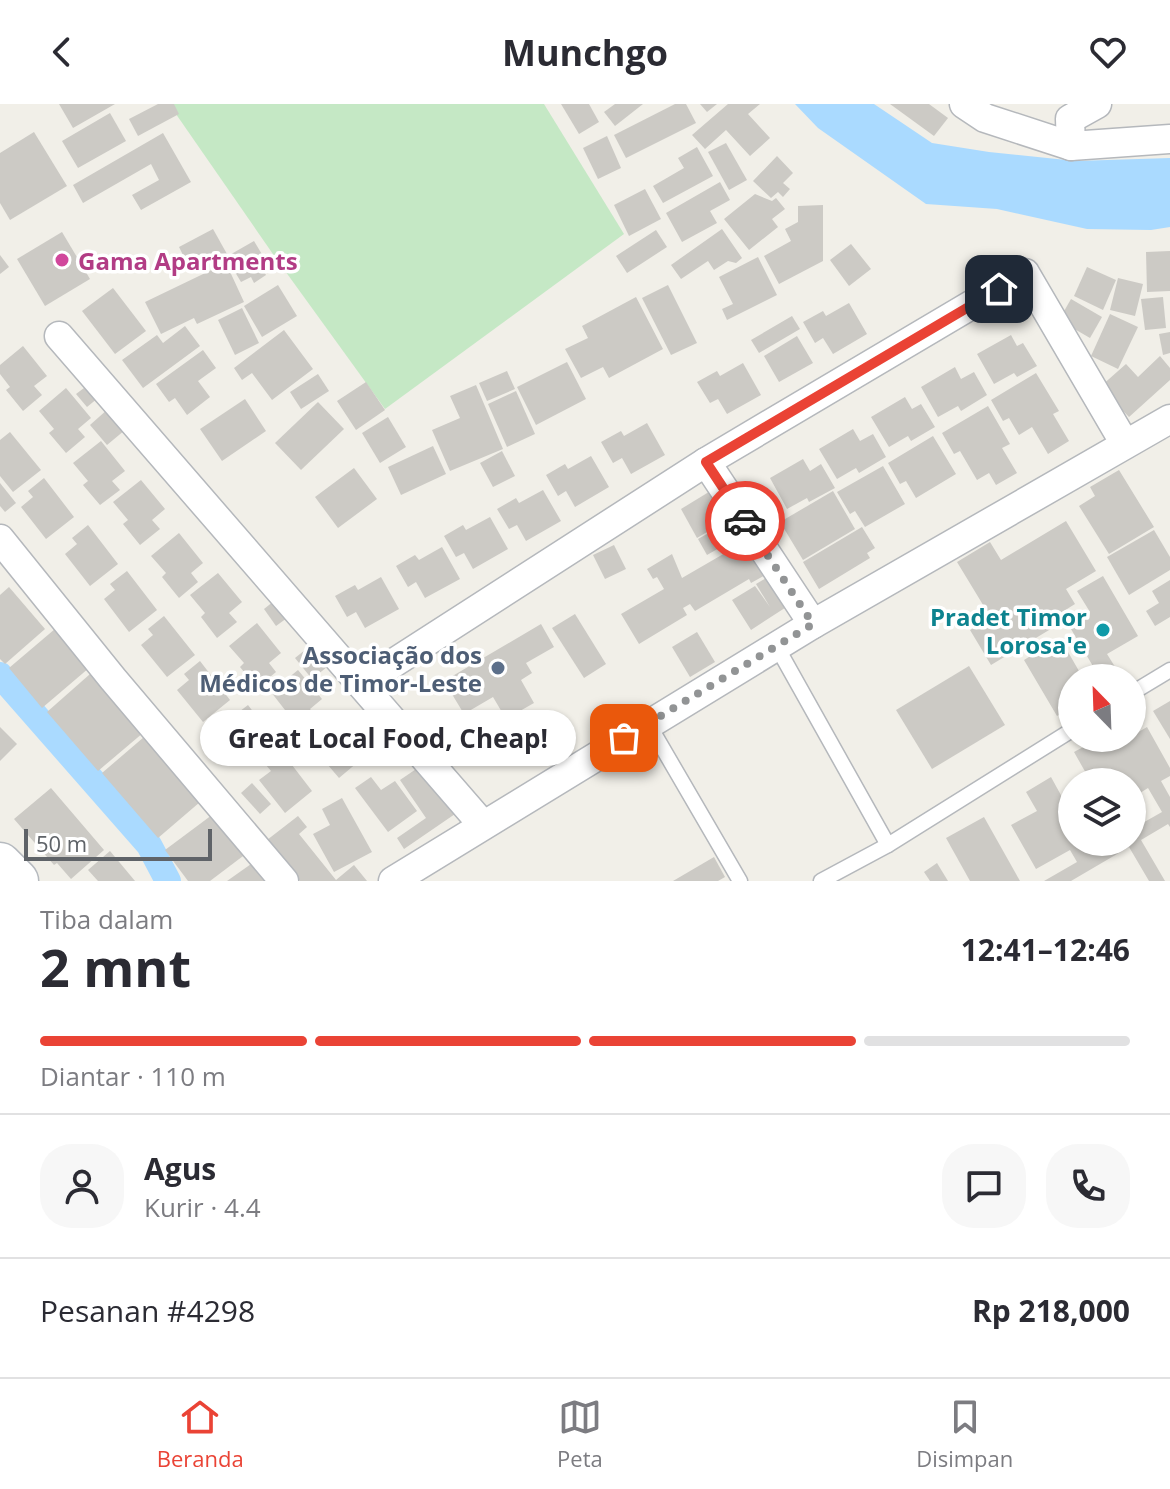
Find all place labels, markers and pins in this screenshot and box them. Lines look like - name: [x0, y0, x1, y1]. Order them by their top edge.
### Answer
- place label: Gama Apartments: [78, 244, 298, 277]
- marker: Gama Apartments: [53, 251, 71, 269]
- pin: [965, 255, 1033, 323]
- place label: Pradet Timor Lorosa'e: [930, 600, 1087, 661]
- marker: Pradet Timor Lorosa'e: [1094, 621, 1112, 639]
- place label: Associação dos Médicos de Timor-Leste: [199, 638, 482, 699]
- marker: Associação dos Médicos de Timor-Leste: [489, 659, 507, 677]
- pin: [590, 704, 658, 772]
- callout: Great Local Food, Cheap!: [200, 710, 576, 766]

